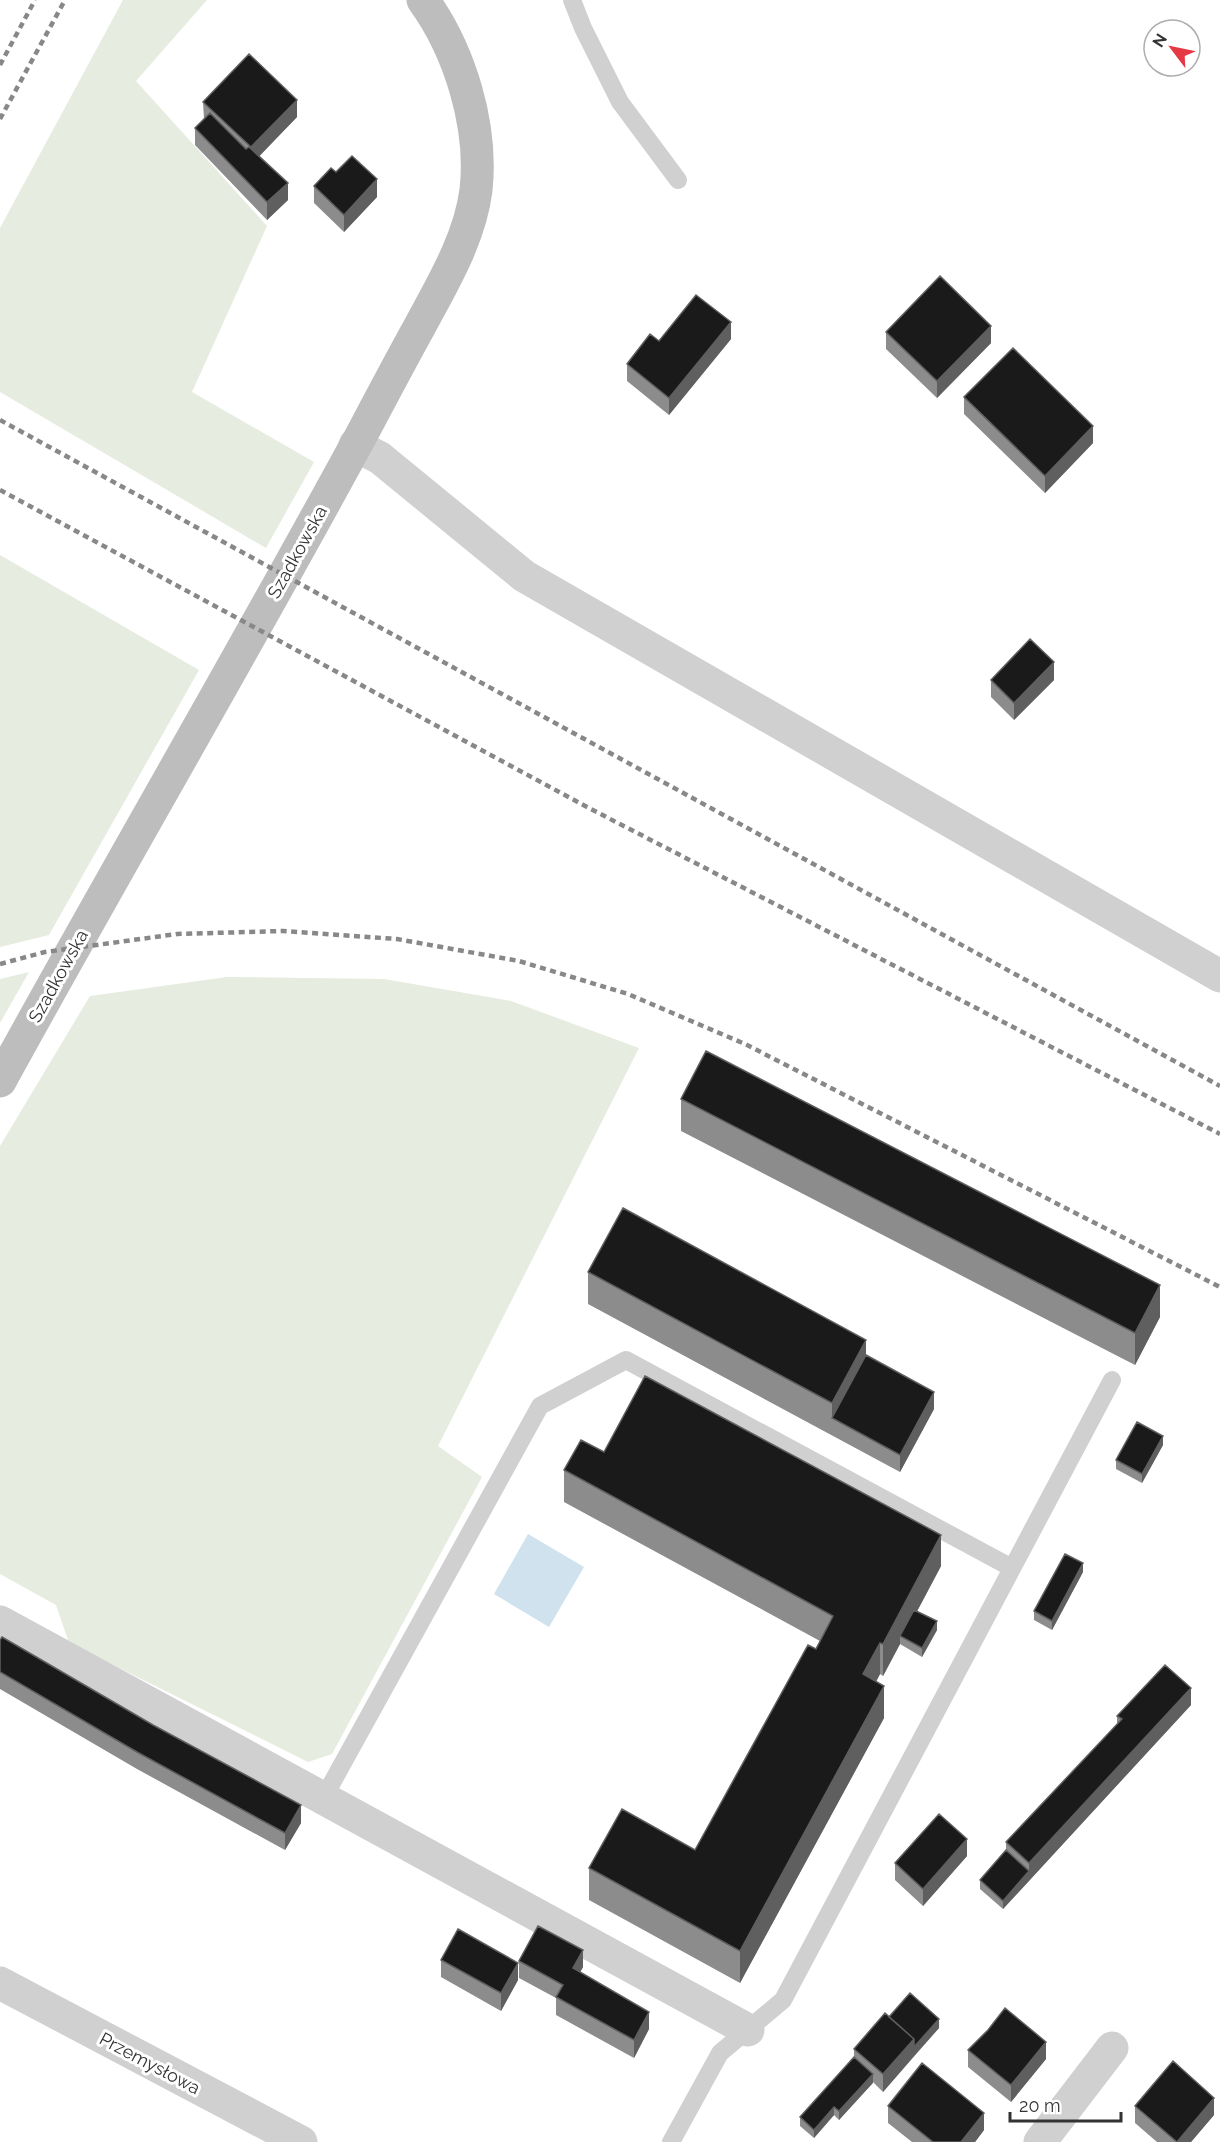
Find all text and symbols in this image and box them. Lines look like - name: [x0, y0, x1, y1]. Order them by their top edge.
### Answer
- north arrow: [1142, 18, 1202, 78]
- text: N: [1148, 30, 1171, 51]
- street label: Szadkowska: [263, 502, 331, 602]
- street label: Szadkowska: [24, 926, 92, 1026]
- street label: Przemysłowa: [96, 2028, 204, 2098]
- scale bar: [1010, 2085, 1121, 2123]
- text: 20 m: [1019, 2095, 1061, 2116]

